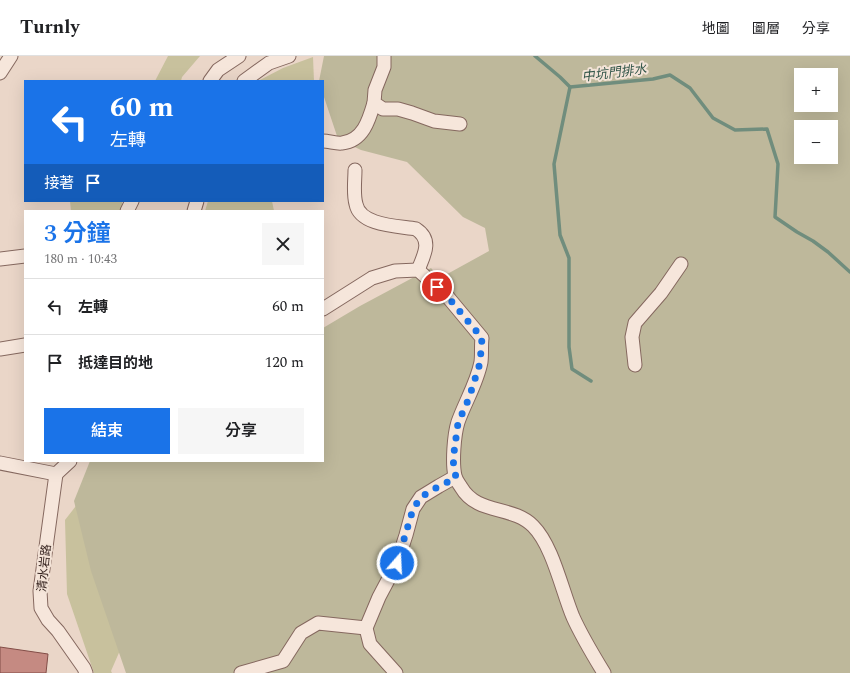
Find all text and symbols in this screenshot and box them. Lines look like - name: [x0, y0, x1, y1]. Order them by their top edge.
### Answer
- text: Turnly: [20, 13, 80, 42]
- text: 地圖: [702, 18, 730, 39]
- text: 圖層: [752, 18, 780, 39]
- text: 分享: [802, 18, 830, 39]
- water label: 中坑門排水: [581, 59, 649, 87]
- map controls: [794, 68, 838, 164]
- button: +: [794, 68, 838, 112]
- text: 60 m: [110, 86, 174, 129]
- icon: left: [44, 96, 96, 148]
- button: −: [794, 120, 838, 164]
- text: 左轉: [110, 127, 146, 154]
- text: 接著: [44, 172, 74, 195]
- icon: arrive: [82, 172, 104, 194]
- text: 3 分鐘: [44, 216, 111, 252]
- button: close: [262, 223, 304, 265]
- text: 180 m · 10:43: [44, 249, 117, 269]
- pin: [420, 270, 454, 304]
- icon: arrive: [426, 276, 448, 298]
- text: 60 m: [272, 295, 304, 318]
- icon: left: [44, 296, 66, 318]
- text: 左轉: [78, 296, 108, 319]
- text: 120 m: [265, 351, 304, 374]
- icon: arrive: [44, 352, 66, 374]
- text: 抵達目的地: [78, 352, 153, 375]
- button: 結束: [44, 408, 170, 454]
- button: 分享: [178, 408, 304, 454]
- position arrow: [376, 542, 418, 584]
- street label: 清水岩路: [33, 543, 56, 593]

